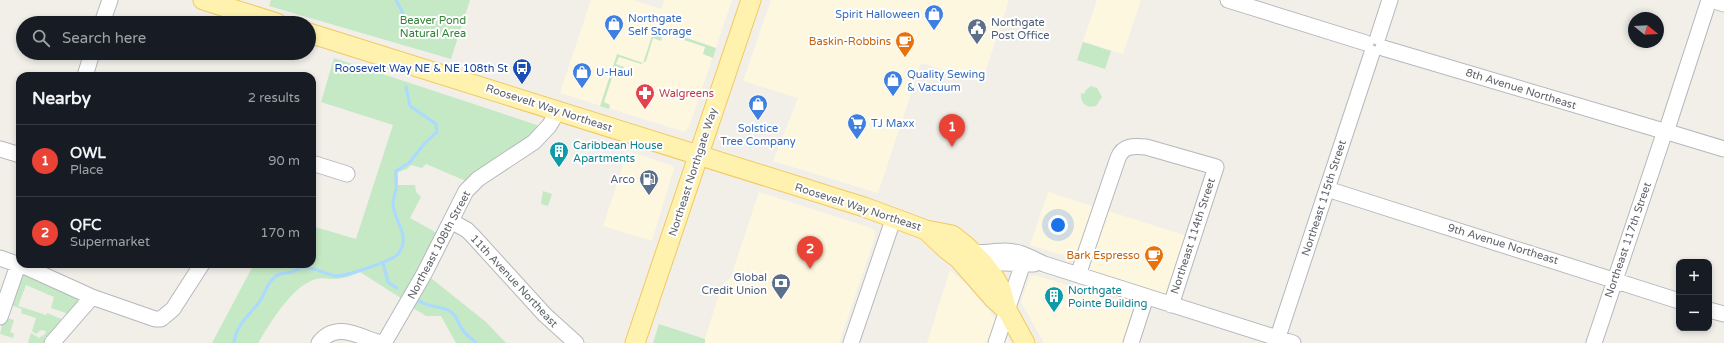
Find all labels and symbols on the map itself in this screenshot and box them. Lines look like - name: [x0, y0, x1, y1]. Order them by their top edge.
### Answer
- shop icon: Spirit Halloween: [923, 3, 945, 31]
- place label: Spirit Halloween: [835, 8, 920, 21]
- place label: Northgate Self Storage: [628, 12, 692, 38]
- north arrow: [1628, 12, 1664, 48]
- shop icon: Northgate Self Storage: [603, 13, 625, 41]
- park label: Beaver Pond Natural Area: [400, 14, 466, 40]
- place label: Northgate Post Office: [991, 16, 1050, 42]
- public building icon: Northgate Post Office: [966, 17, 988, 45]
- cafe icon: Baskin-Robbins: [894, 30, 916, 58]
- place label: Baskin-Robbins: [809, 35, 891, 48]
- bus stop icon: Roosevelt Way NE & NE 108th St: [511, 57, 533, 85]
- shop icon: U-Haul: [571, 61, 593, 89]
- place label: Roosevelt Way NE & NE 108th St: [334, 62, 508, 75]
- place label: U-Haul: [596, 66, 633, 79]
- street label: 8th Avenue Northeast: [1464, 66, 1578, 112]
- place label: Quality Sewing & Vacuum: [907, 68, 985, 94]
- shop icon: Quality Sewing & Vacuum: [882, 69, 904, 97]
- street label: Roosevelt Way Northeast: [484, 81, 614, 135]
- pharmacy icon: Walgreens: [634, 82, 656, 110]
- place label: Walgreens: [659, 87, 714, 100]
- shop icon: Solstice Tree Company: [747, 93, 769, 121]
- street label: Northeast Northgate Way: [666, 106, 720, 238]
- supermarket icon: TJ Maxx: [846, 112, 868, 140]
- pin: 1: [939, 114, 965, 147]
- place label: TJ Maxx: [871, 117, 915, 130]
- place label: Solstice Tree Company: [720, 122, 796, 148]
- street label: Northeast 115th Street: [1299, 138, 1349, 258]
- place label: Caribbean House Apartments: [573, 139, 663, 165]
- building icon: Caribbean House Apartments: [548, 140, 570, 168]
- fuel station icon: Arco: [638, 168, 660, 196]
- place label: Arco: [610, 173, 635, 186]
- street label: Northeast 114th Street: [1168, 176, 1218, 296]
- street label: Roosevelt Way Northeast: [793, 180, 923, 234]
- street label: Northeast 117th Street: [1602, 181, 1654, 299]
- street label: Northeast 108th Street: [405, 188, 473, 302]
- your location: [1048, 215, 1068, 235]
- street label: 9th Avenue Northeast: [1446, 221, 1560, 267]
- street label: 11th Avenue Northeast: [468, 232, 560, 330]
- pin: 2: [797, 236, 823, 269]
- cafe icon: Bark Espresso: [1143, 244, 1165, 272]
- place label: Bark Espresso: [1066, 249, 1140, 262]
- place label: Global Credit Union: [701, 271, 767, 297]
- bank icon: Global Credit Union: [770, 272, 792, 300]
- place label: Northgate Pointe Building: [1068, 284, 1148, 310]
- building icon: Northgate Pointe Building: [1043, 285, 1065, 313]

